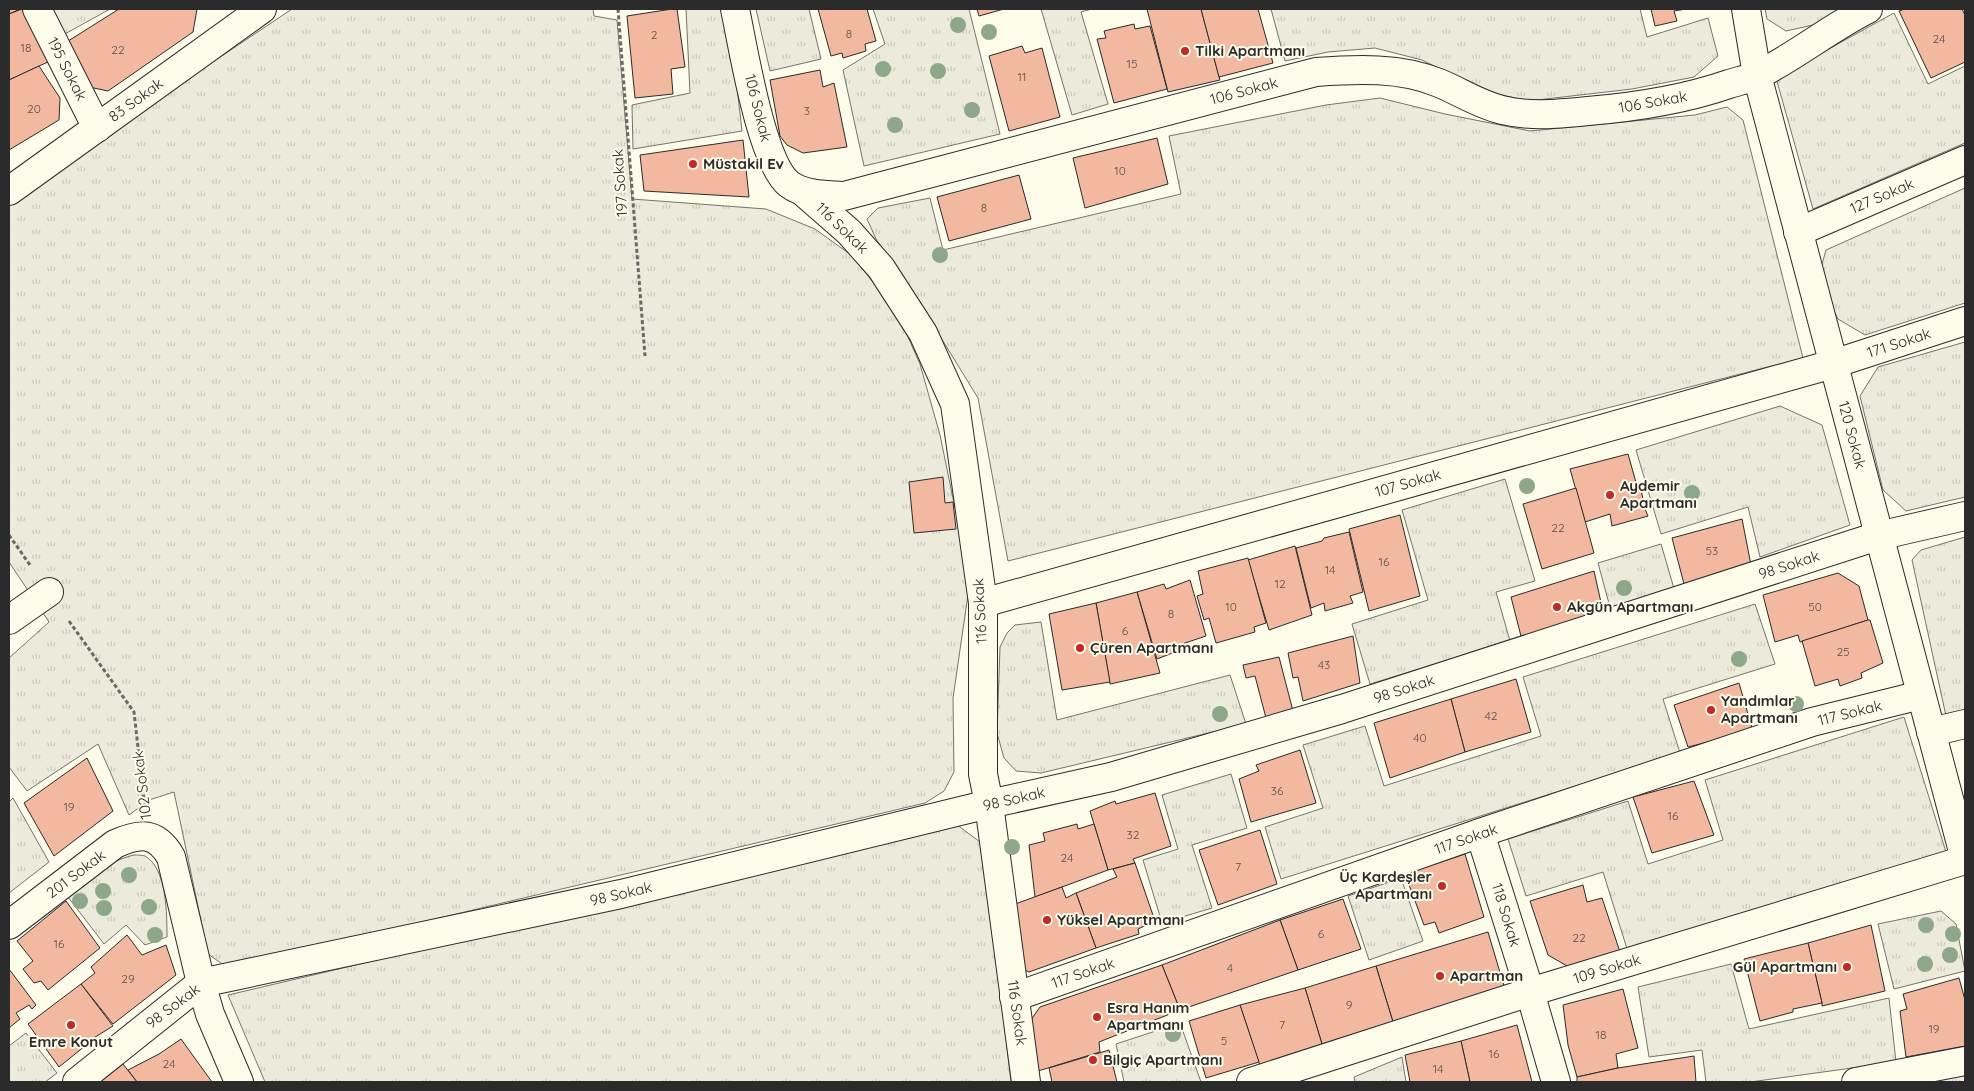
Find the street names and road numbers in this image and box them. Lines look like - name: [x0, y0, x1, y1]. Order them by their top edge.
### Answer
- street label: 195 Sokak: [43, 34, 92, 104]
- street label: 106 Sokak: [741, 72, 776, 144]
- street label: 106 Sokak: [1208, 72, 1280, 109]
- street label: 83 Sokak: [105, 74, 167, 126]
- street label: 106 Sokak: [1617, 86, 1689, 117]
- street label: 197 Sokak: [608, 149, 631, 218]
- street label: 127 Sokak: [1847, 174, 1917, 218]
- street label: 116 Sokak: [812, 198, 873, 257]
- street label: 171 Sokak: [1864, 323, 1933, 362]
- street label: 120 Sokak: [1834, 399, 1871, 471]
- street label: 107 Sokak: [1373, 464, 1443, 501]
- street label: 98 Sokak: [1756, 546, 1822, 583]
- street label: 116 Sokak: [968, 578, 991, 644]
- street label: 98 Sokak: [1371, 670, 1437, 707]
- street label: 117 Sokak: [1816, 695, 1884, 730]
- street label: 102 Sokak: [128, 749, 155, 821]
- street label: 98 Sokak: [981, 782, 1047, 815]
- street label: 117 Sokak: [1432, 819, 1500, 858]
- street label: 201 Sokak: [42, 845, 109, 902]
- street label: 98 Sokak: [588, 877, 654, 910]
- street label: 118 Sokak: [1488, 881, 1525, 949]
- street label: 109 Sokak: [1571, 949, 1643, 988]
- street label: 117 Sokak: [1049, 953, 1117, 992]
- street label: 98 Sokak: [142, 979, 204, 1032]
- street label: 116 Sokak: [1004, 979, 1031, 1047]

